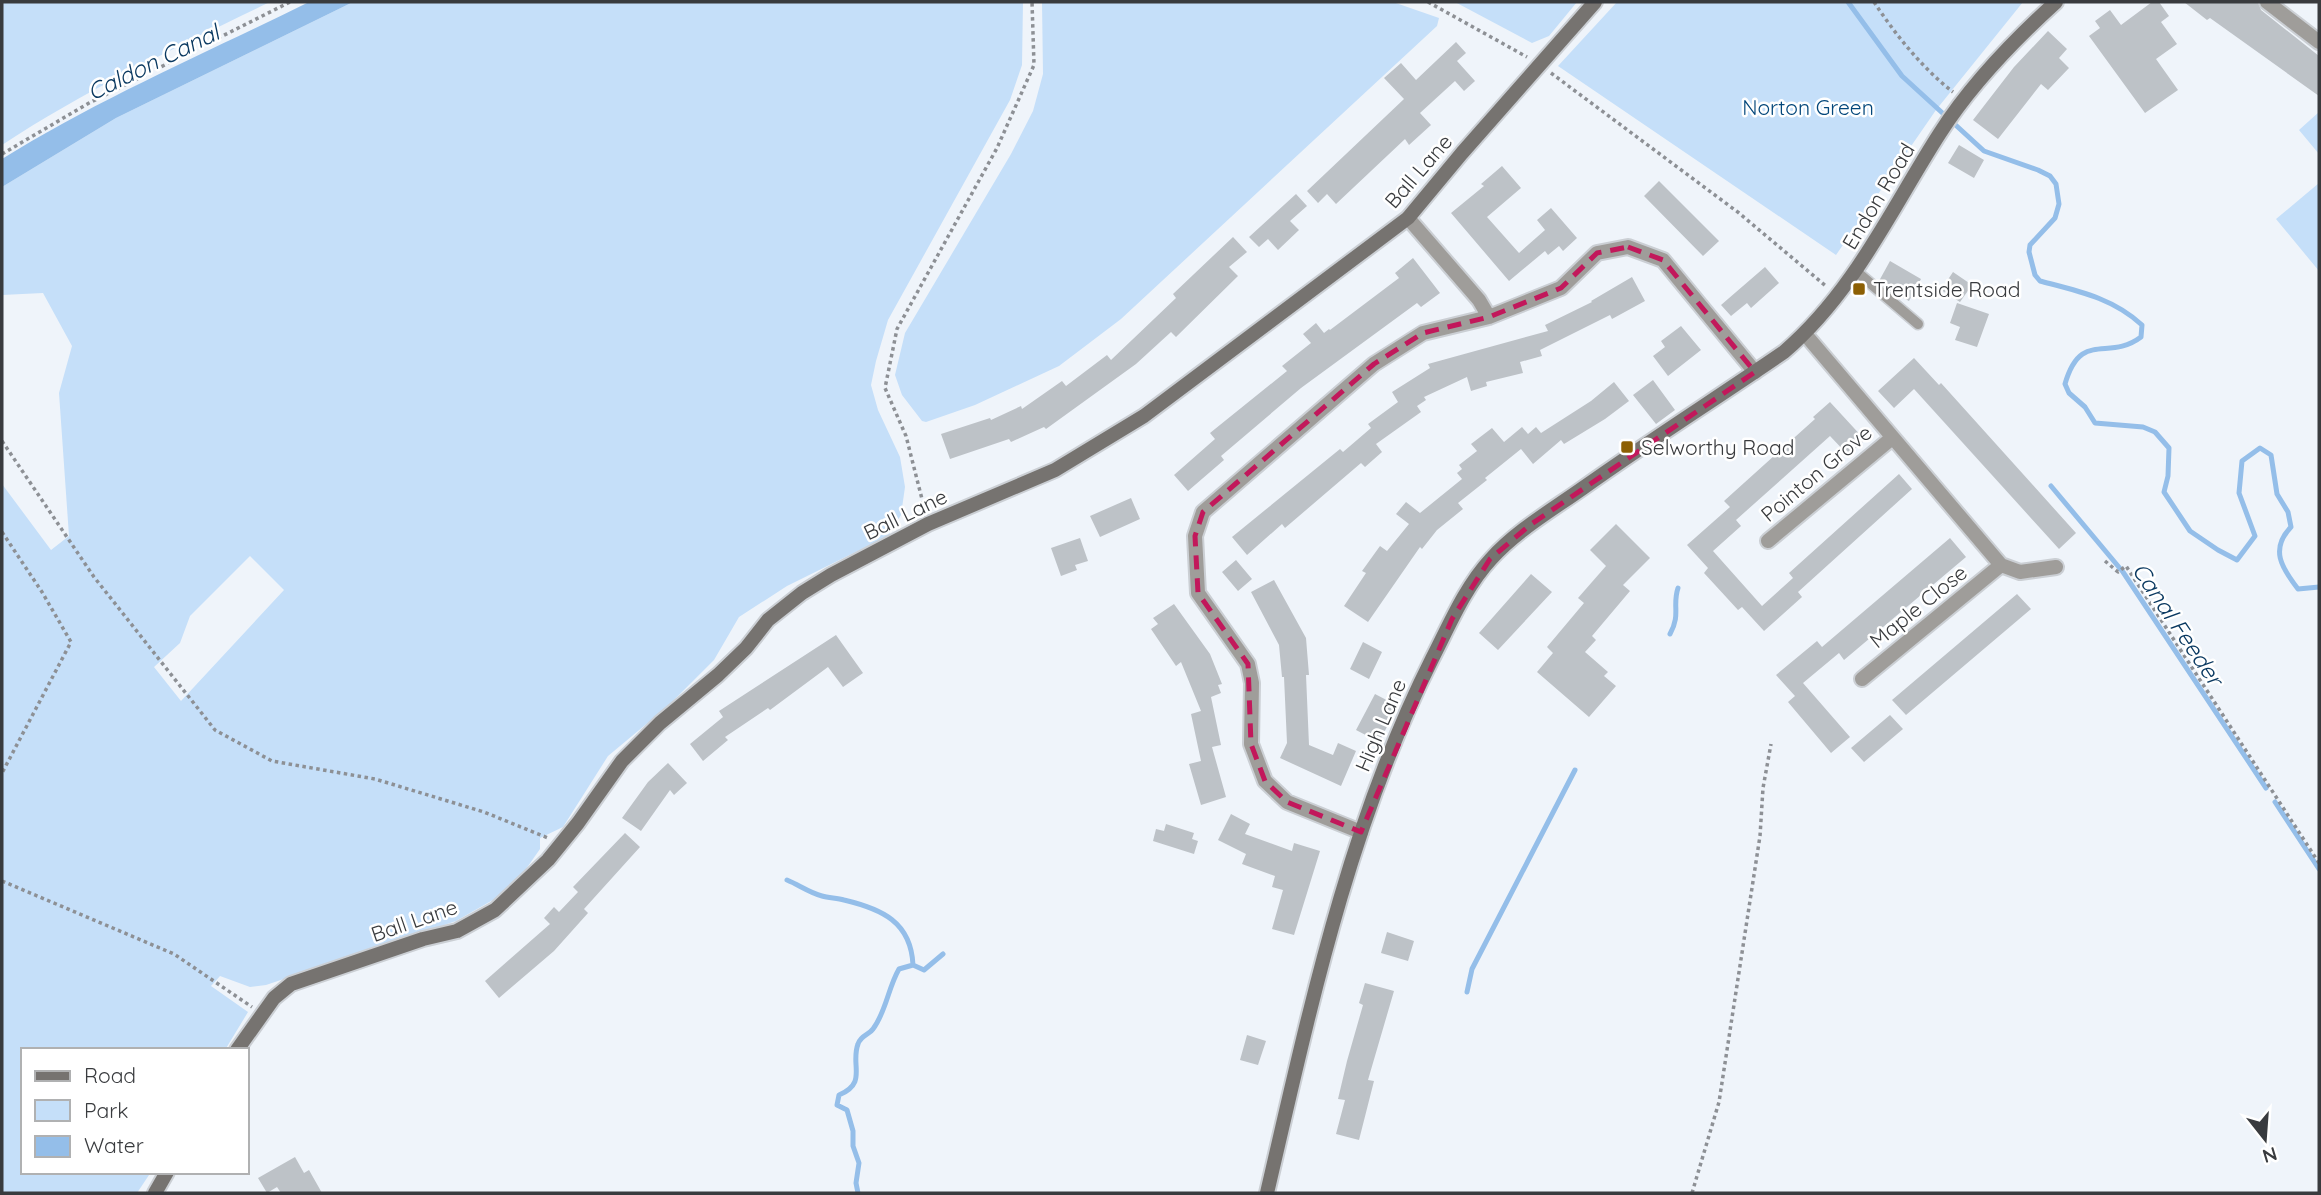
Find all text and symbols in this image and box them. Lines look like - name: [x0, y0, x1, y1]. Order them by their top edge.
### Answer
- water label: Caldon Canal: [82, 16, 226, 106]
- park label: Norton Green: [1742, 94, 1874, 120]
- street label: Ball Lane: [1379, 129, 1457, 213]
- street label: Endon Road: [1836, 138, 1920, 254]
- place label: Trentside Road: [1873, 276, 2020, 302]
- marker: Trentside Road: [1851, 281, 1867, 297]
- street label: Pointon Grove: [1755, 419, 1877, 527]
- place label: Selworthy Road: [1641, 434, 1794, 460]
- marker: Selworthy Road: [1619, 439, 1635, 455]
- street label: Ball Lane: [859, 483, 951, 545]
- water label: Canal Feeder: [2126, 557, 2232, 694]
- street label: Maple Close: [1864, 559, 1972, 653]
- street label: High Lane: [1349, 675, 1411, 775]
- street label: Ball Lane: [367, 893, 461, 947]
- legend: [21, 1048, 248, 1174]
- text: Road: [84, 1062, 136, 1088]
- text: Park: [84, 1097, 128, 1123]
- north arrow: [2230, 1104, 2300, 1174]
- text: Water: [84, 1132, 144, 1158]
- text: N: [2260, 1142, 2280, 1169]

